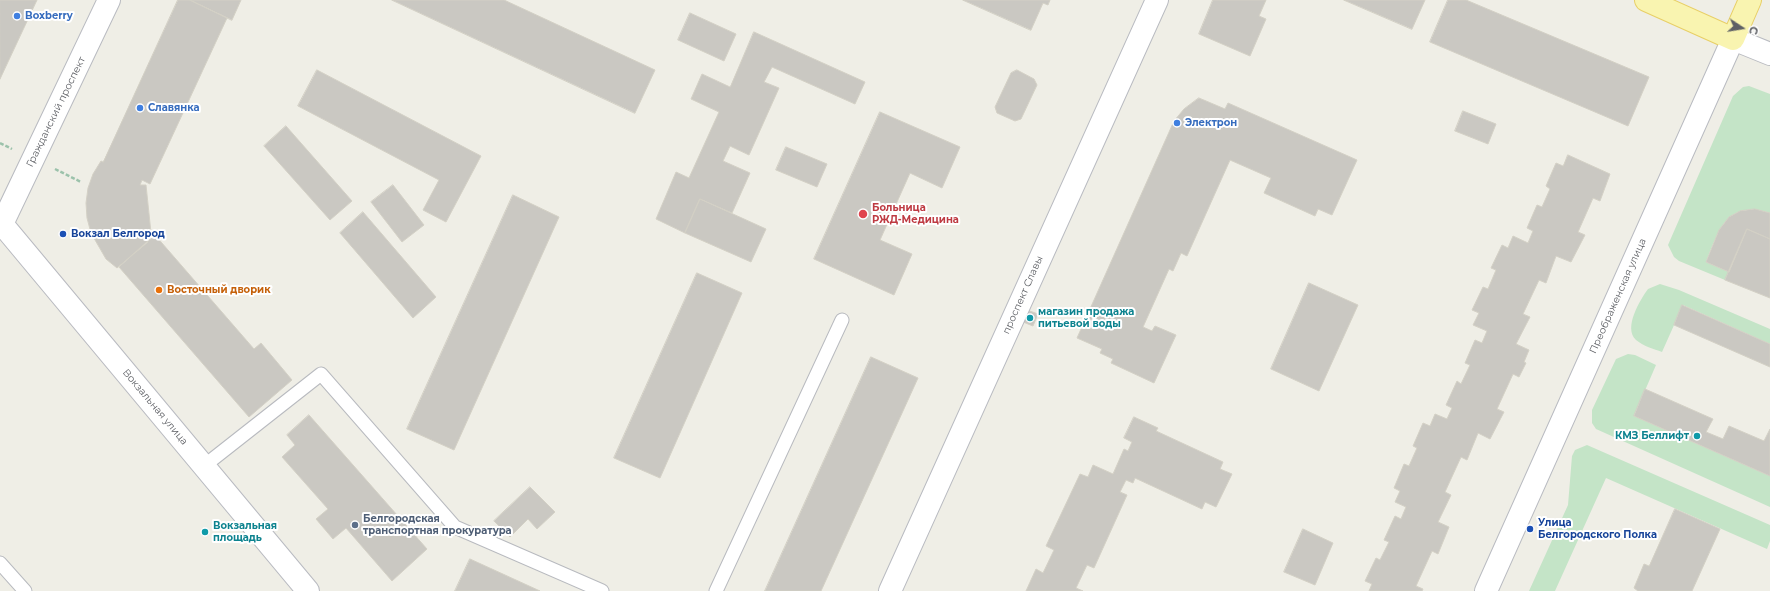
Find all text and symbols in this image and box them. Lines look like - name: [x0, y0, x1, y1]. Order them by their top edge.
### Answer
- north arrow: [1722, 8, 1762, 48]
- place label: Boxberry: [25, 10, 73, 22]
- marker: Boxberry: [12, 11, 22, 21]
- text: С: [1746, 25, 1761, 36]
- street label: Гражданский проспект: [24, 55, 88, 169]
- place label: Славянка: [148, 102, 200, 114]
- marker: Славянка: [135, 103, 145, 113]
- place label: Электрон: [1185, 117, 1237, 129]
- marker: Электрон: [1172, 118, 1182, 128]
- place label: Больница РЖД-Медицина: [872, 202, 959, 226]
- marker: Больница РЖД-Медицина: [857, 208, 869, 220]
- place label: Вокзал Белгород: [71, 228, 165, 240]
- marker: Вокзал Белгород: [58, 229, 68, 239]
- street label: Преображенская улица: [1587, 236, 1649, 356]
- street label: проспект Славы: [1000, 254, 1046, 336]
- place label: Восточный дворик: [167, 284, 271, 296]
- marker: Восточный дворик: [154, 285, 164, 295]
- place label: магазин продажа питьевой воды: [1038, 306, 1134, 330]
- marker: магазин продажа питьевой воды: [1025, 313, 1035, 323]
- street label: Вокзальная улица: [120, 367, 190, 447]
- place label: КМЗ Беллифт: [1615, 430, 1689, 442]
- marker: КМЗ Беллифт: [1692, 431, 1702, 441]
- place label: Белгородская транспортная прокуратура: [363, 513, 512, 536]
- place label: Улица Белгородского Полка: [1538, 517, 1657, 540]
- place label: Вокзальная площадь: [213, 520, 277, 544]
- marker: Белгородская транспортная прокуратура: [350, 520, 360, 530]
- marker: Улица Белгородского Полка: [1525, 524, 1535, 534]
- marker: Вокзальная площадь: [200, 527, 210, 537]

